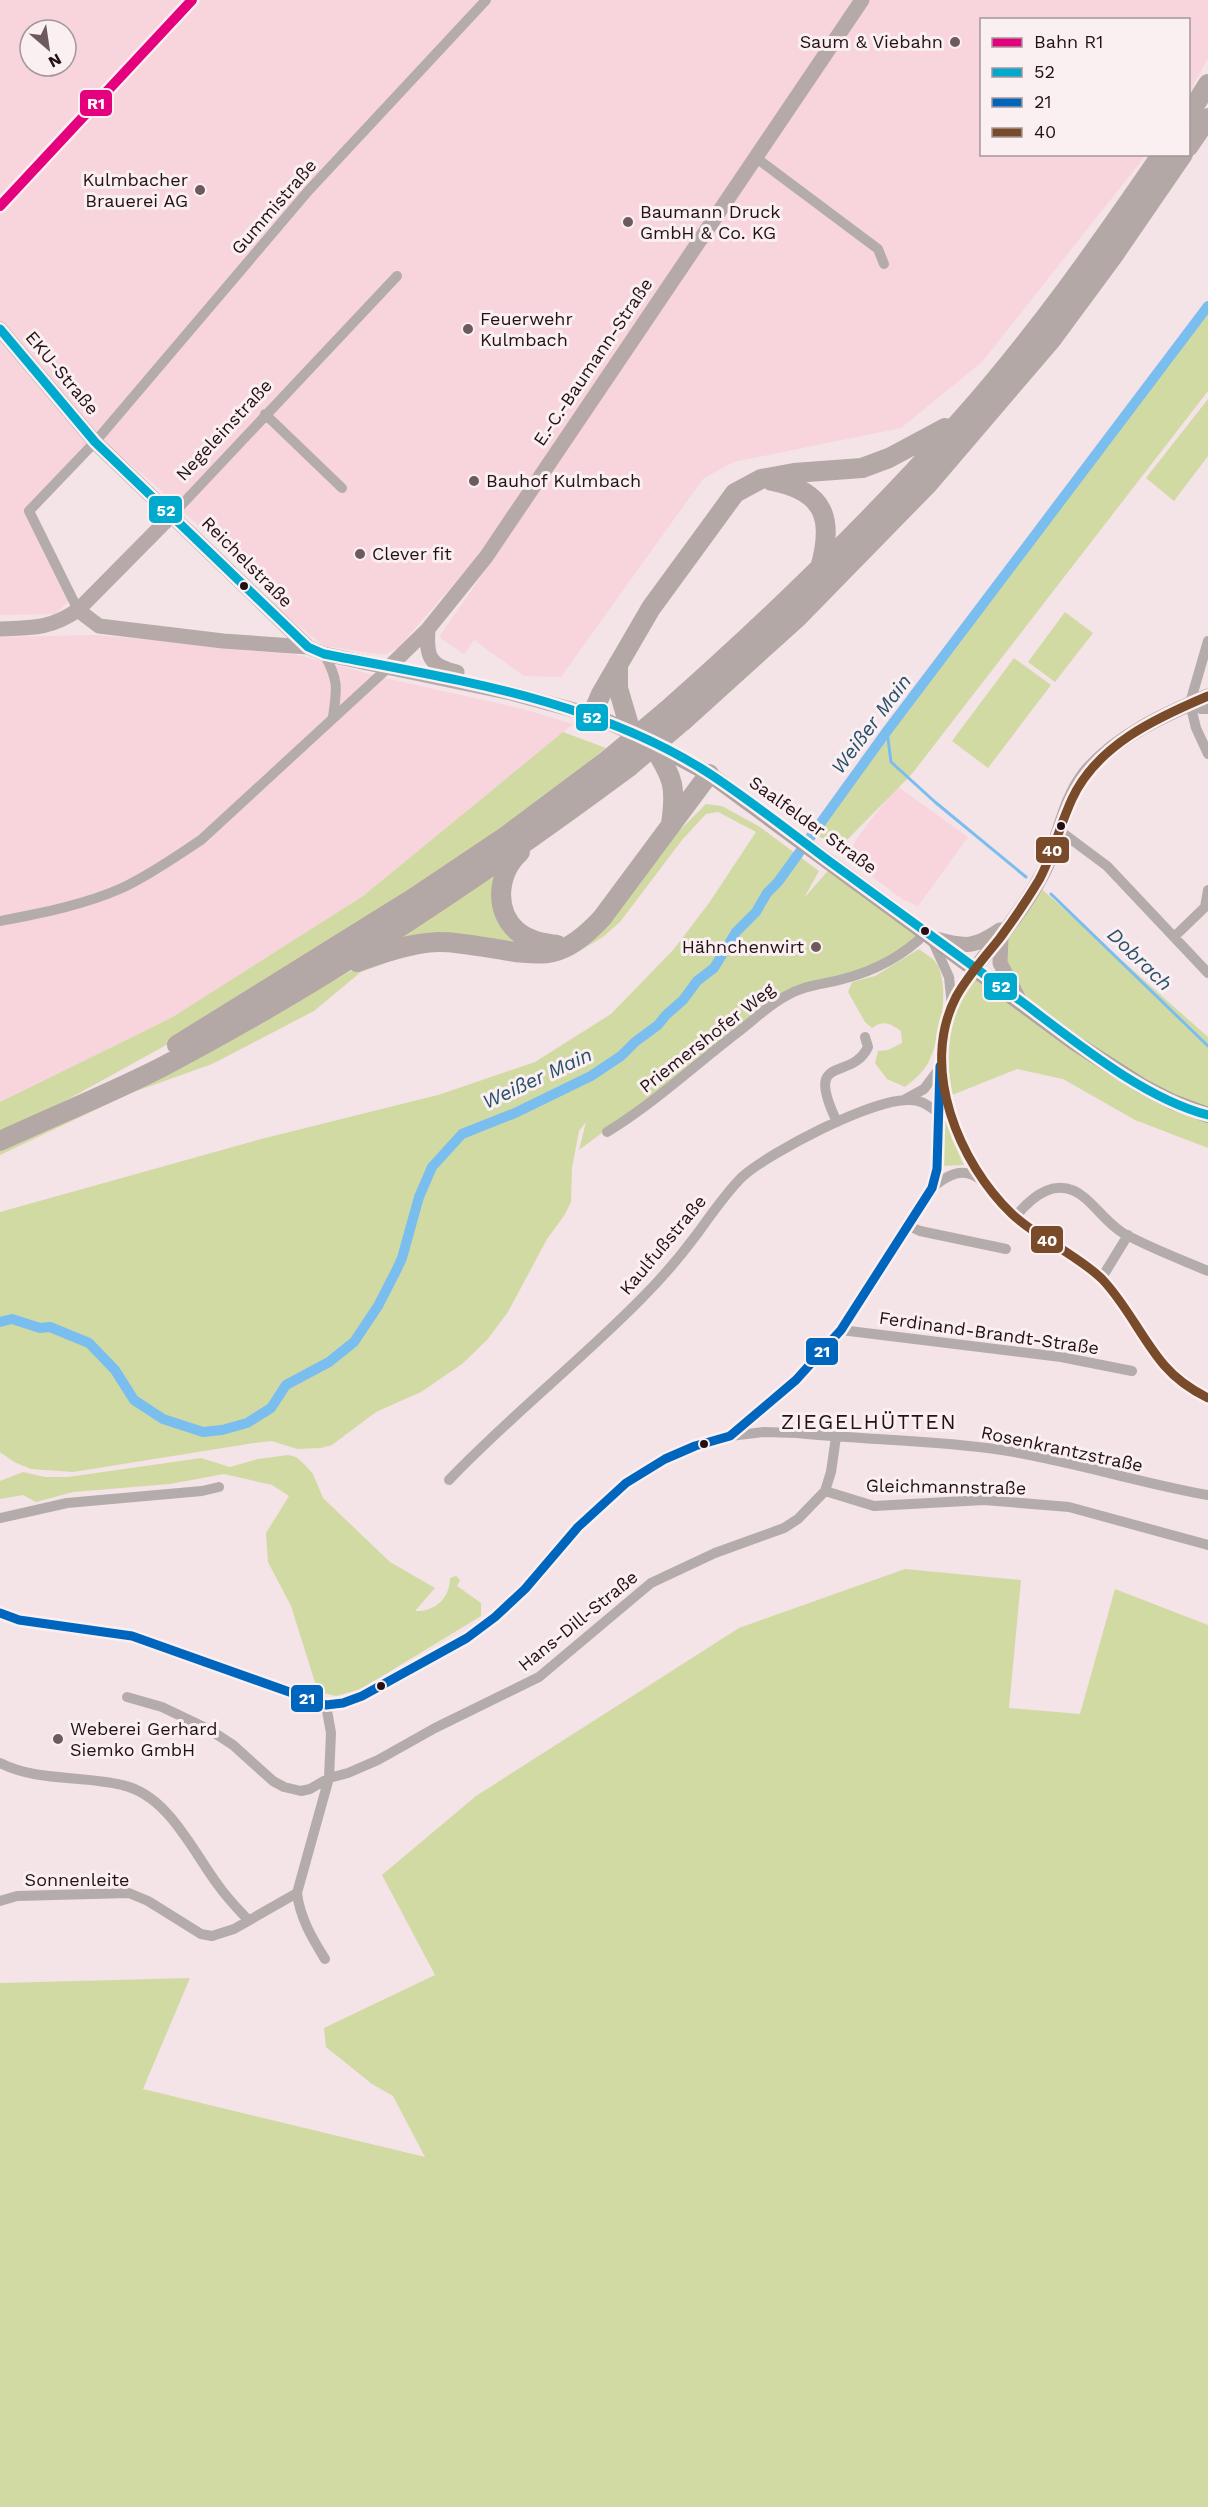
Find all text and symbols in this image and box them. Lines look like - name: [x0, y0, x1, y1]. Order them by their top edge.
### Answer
- north arrow: [18, 18, 78, 78]
- legend: [980, 18, 1190, 156]
- place label: Saum & Viebahn: [800, 31, 943, 52]
- text: Bahn R1: [1034, 31, 1103, 52]
- marker: Saum & Viebahn: [948, 35, 962, 49]
- text: N: [45, 49, 65, 72]
- text: 52: [1034, 61, 1055, 82]
- line badge: R1: [79, 89, 113, 117]
- text: 21: [1034, 91, 1052, 112]
- text: R1: [87, 94, 105, 113]
- text: 40: [1034, 121, 1056, 142]
- street label: Gummistraße: [227, 155, 321, 258]
- place label: Kulmbacher Brauerei AG: [82, 169, 188, 211]
- marker: Kulmbacher Brauerei AG: [193, 183, 207, 197]
- place label: Baumann Druck GmbH & Co. KG: [640, 201, 780, 243]
- marker: Baumann Druck GmbH & Co. KG: [621, 215, 635, 229]
- street label: E.-C.-Baumann-Straße: [529, 274, 657, 450]
- place label: Feuerwehr Kulmbach: [480, 308, 573, 350]
- marker: Feuerwehr Kulmbach: [461, 322, 475, 336]
- street label: EKU-Straße: [21, 327, 103, 419]
- street label: Negeleinstraße: [171, 375, 276, 485]
- place label: Bauhof Kulmbach: [486, 470, 641, 491]
- marker: Bauhof Kulmbach: [467, 474, 481, 488]
- line badge: 52: [148, 495, 183, 524]
- text: 52: [157, 501, 175, 520]
- street label: Reichelstraße: [198, 512, 297, 611]
- place label: Clever fit: [372, 543, 452, 564]
- marker: Clever fit: [353, 547, 367, 561]
- unlabelled marker: [238, 580, 250, 592]
- water label: Weißer Main: [826, 670, 916, 778]
- line badge: 52: [575, 703, 609, 732]
- text: 52: [583, 708, 601, 727]
- street label: Saalfelder Straße: [745, 771, 881, 878]
- unlabelled marker: [1055, 820, 1067, 832]
- line badge: 40: [1035, 836, 1070, 864]
- text: 40: [1042, 841, 1062, 860]
- water label: Dobrach: [1103, 922, 1177, 996]
- unlabelled marker: [919, 925, 931, 937]
- place label: Hähnchenwirt: [682, 936, 804, 957]
- marker: Hähnchenwirt: [809, 940, 823, 954]
- line badge: 52: [983, 972, 1018, 1001]
- text: 52: [992, 977, 1010, 996]
- street label: Priemershofer Weg: [635, 978, 779, 1097]
- water label: Weißer Main: [478, 1042, 596, 1114]
- street label: Kaulfußstraße: [615, 1191, 710, 1299]
- line badge: 40: [1030, 1225, 1064, 1254]
- text: 40: [1037, 1231, 1057, 1250]
- street label: Ferdinand-Brandt-Straße: [878, 1307, 1100, 1358]
- line badge: 21: [805, 1337, 839, 1366]
- text: 21: [814, 1342, 830, 1361]
- district label: ZIEGELHÜTTEN: [781, 1409, 957, 1434]
- street label: Rosenkrantzstraße: [979, 1421, 1145, 1476]
- unlabelled marker: [698, 1438, 710, 1450]
- street label: Gleichmannstraße: [866, 1475, 1026, 1498]
- street label: Hans-Dill-Straße: [514, 1566, 642, 1675]
- unlabelled marker: [375, 1680, 387, 1692]
- line badge: 21: [290, 1684, 324, 1713]
- text: 21: [299, 1689, 315, 1708]
- place label: Weberei Gerhard Siemko GmbH: [70, 1718, 218, 1760]
- marker: Weberei Gerhard Siemko GmbH: [51, 1732, 65, 1746]
- street label: Sonnenleite: [25, 1869, 129, 1890]

